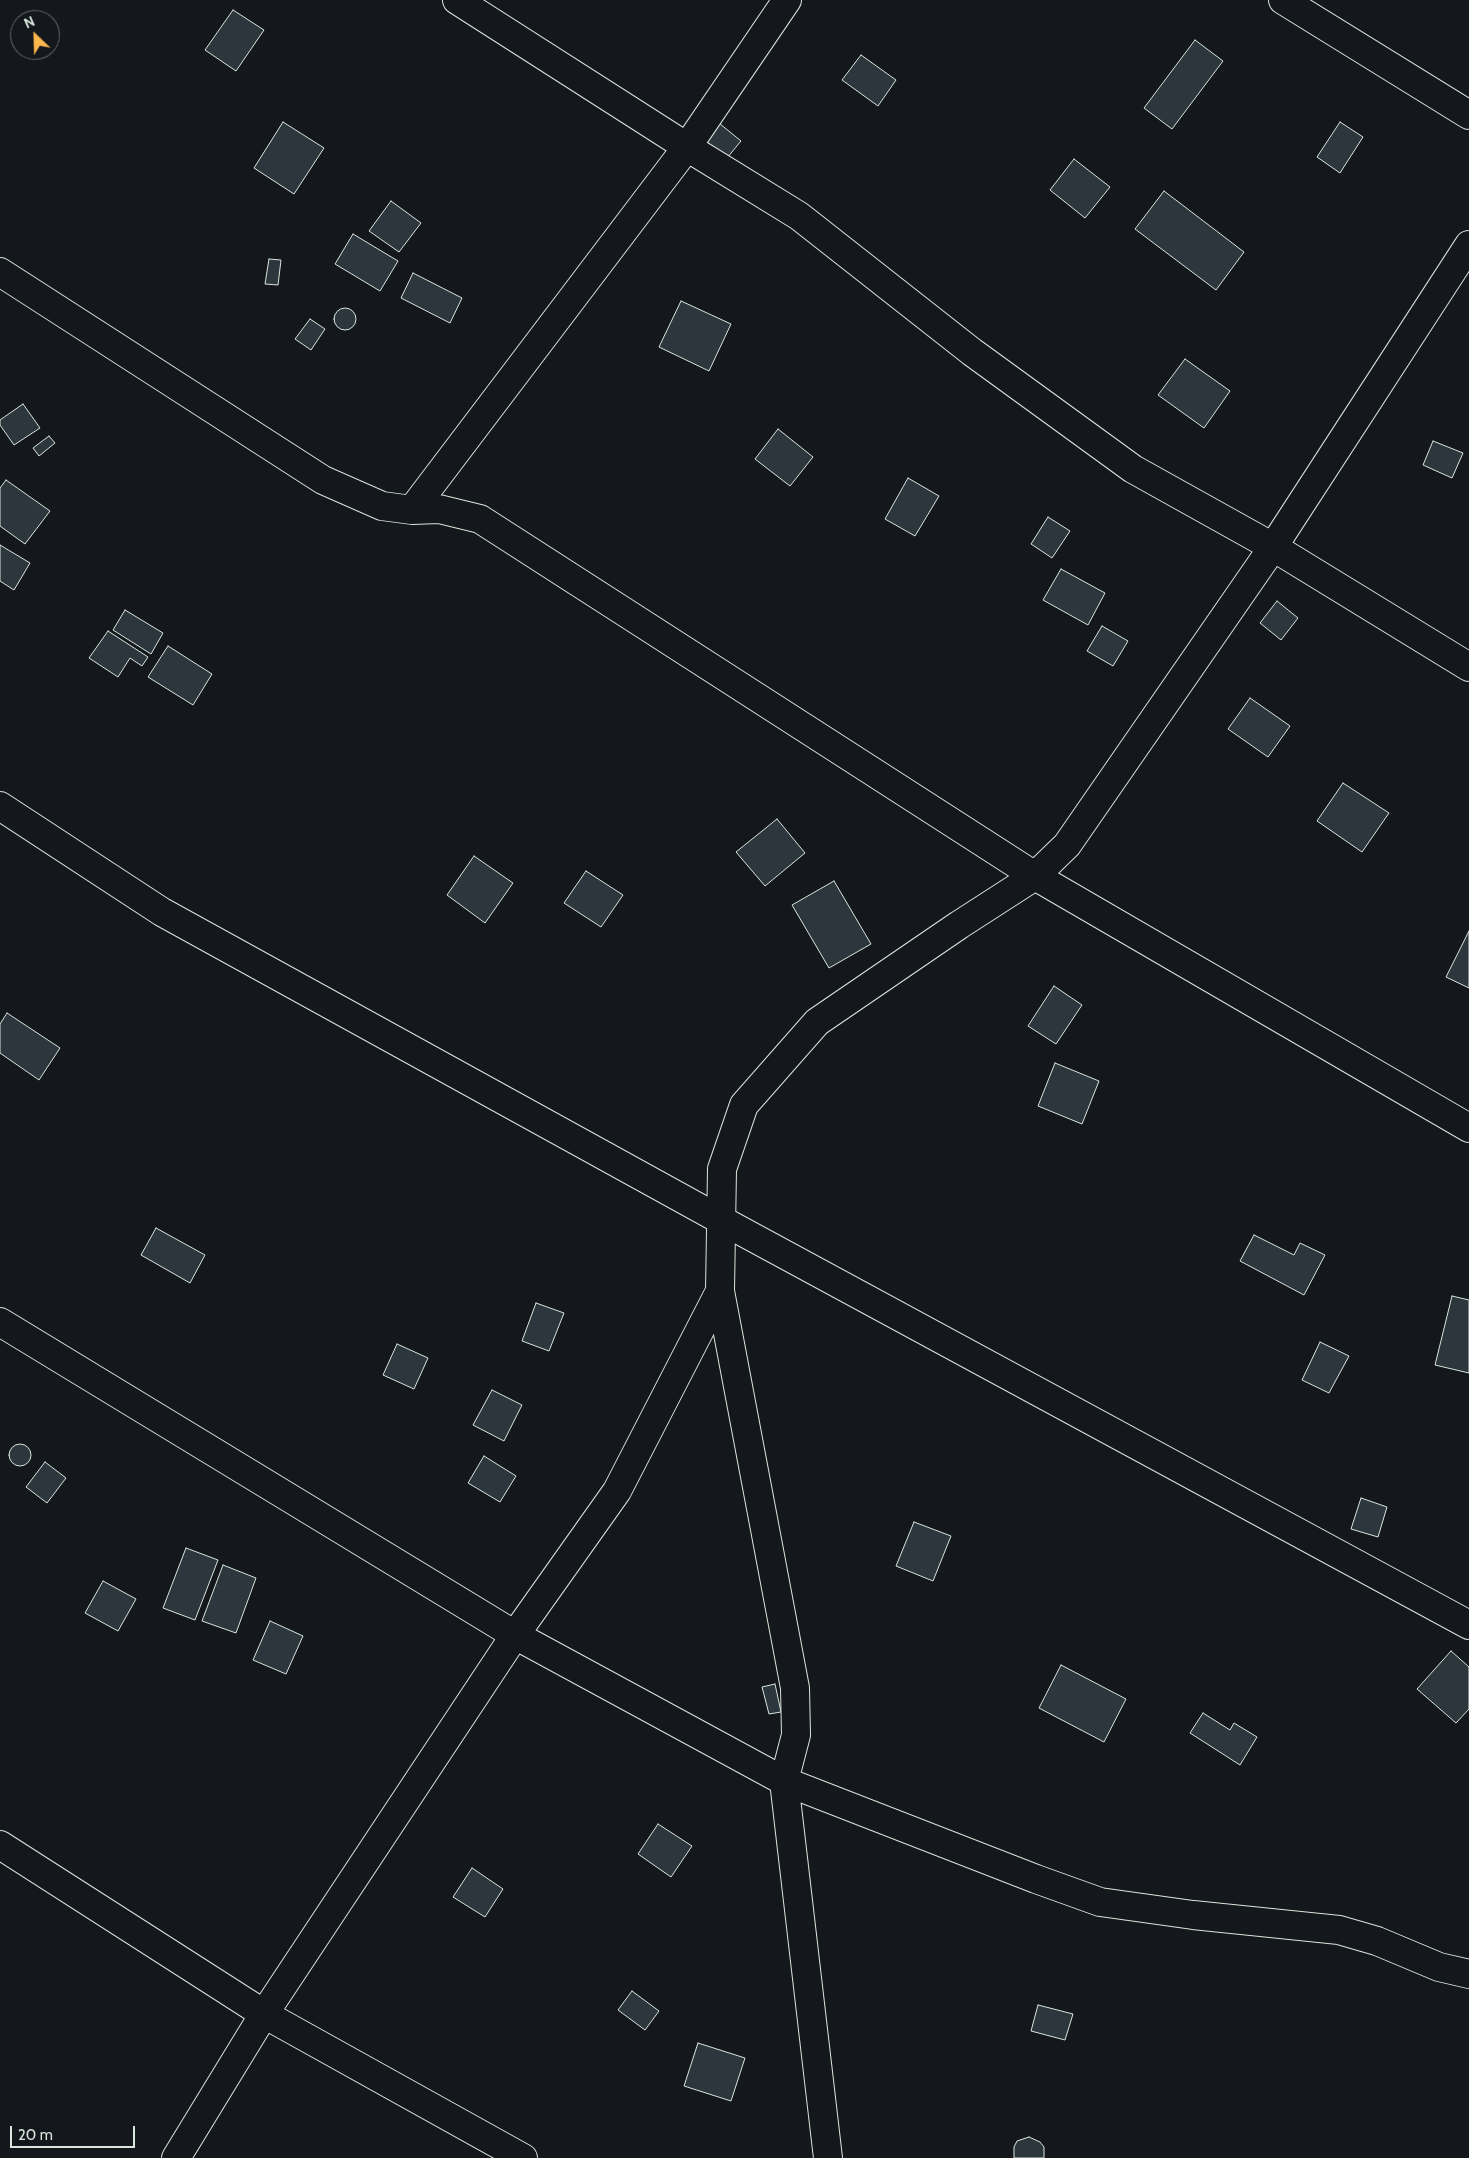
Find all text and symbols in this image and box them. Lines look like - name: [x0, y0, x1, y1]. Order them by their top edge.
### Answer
- north arrow: [10, 10, 60, 60]
- text: N: [21, 12, 37, 32]
- scale bar: [12, 2116, 138, 2148]
- text: 20 m: [18, 2126, 53, 2144]

